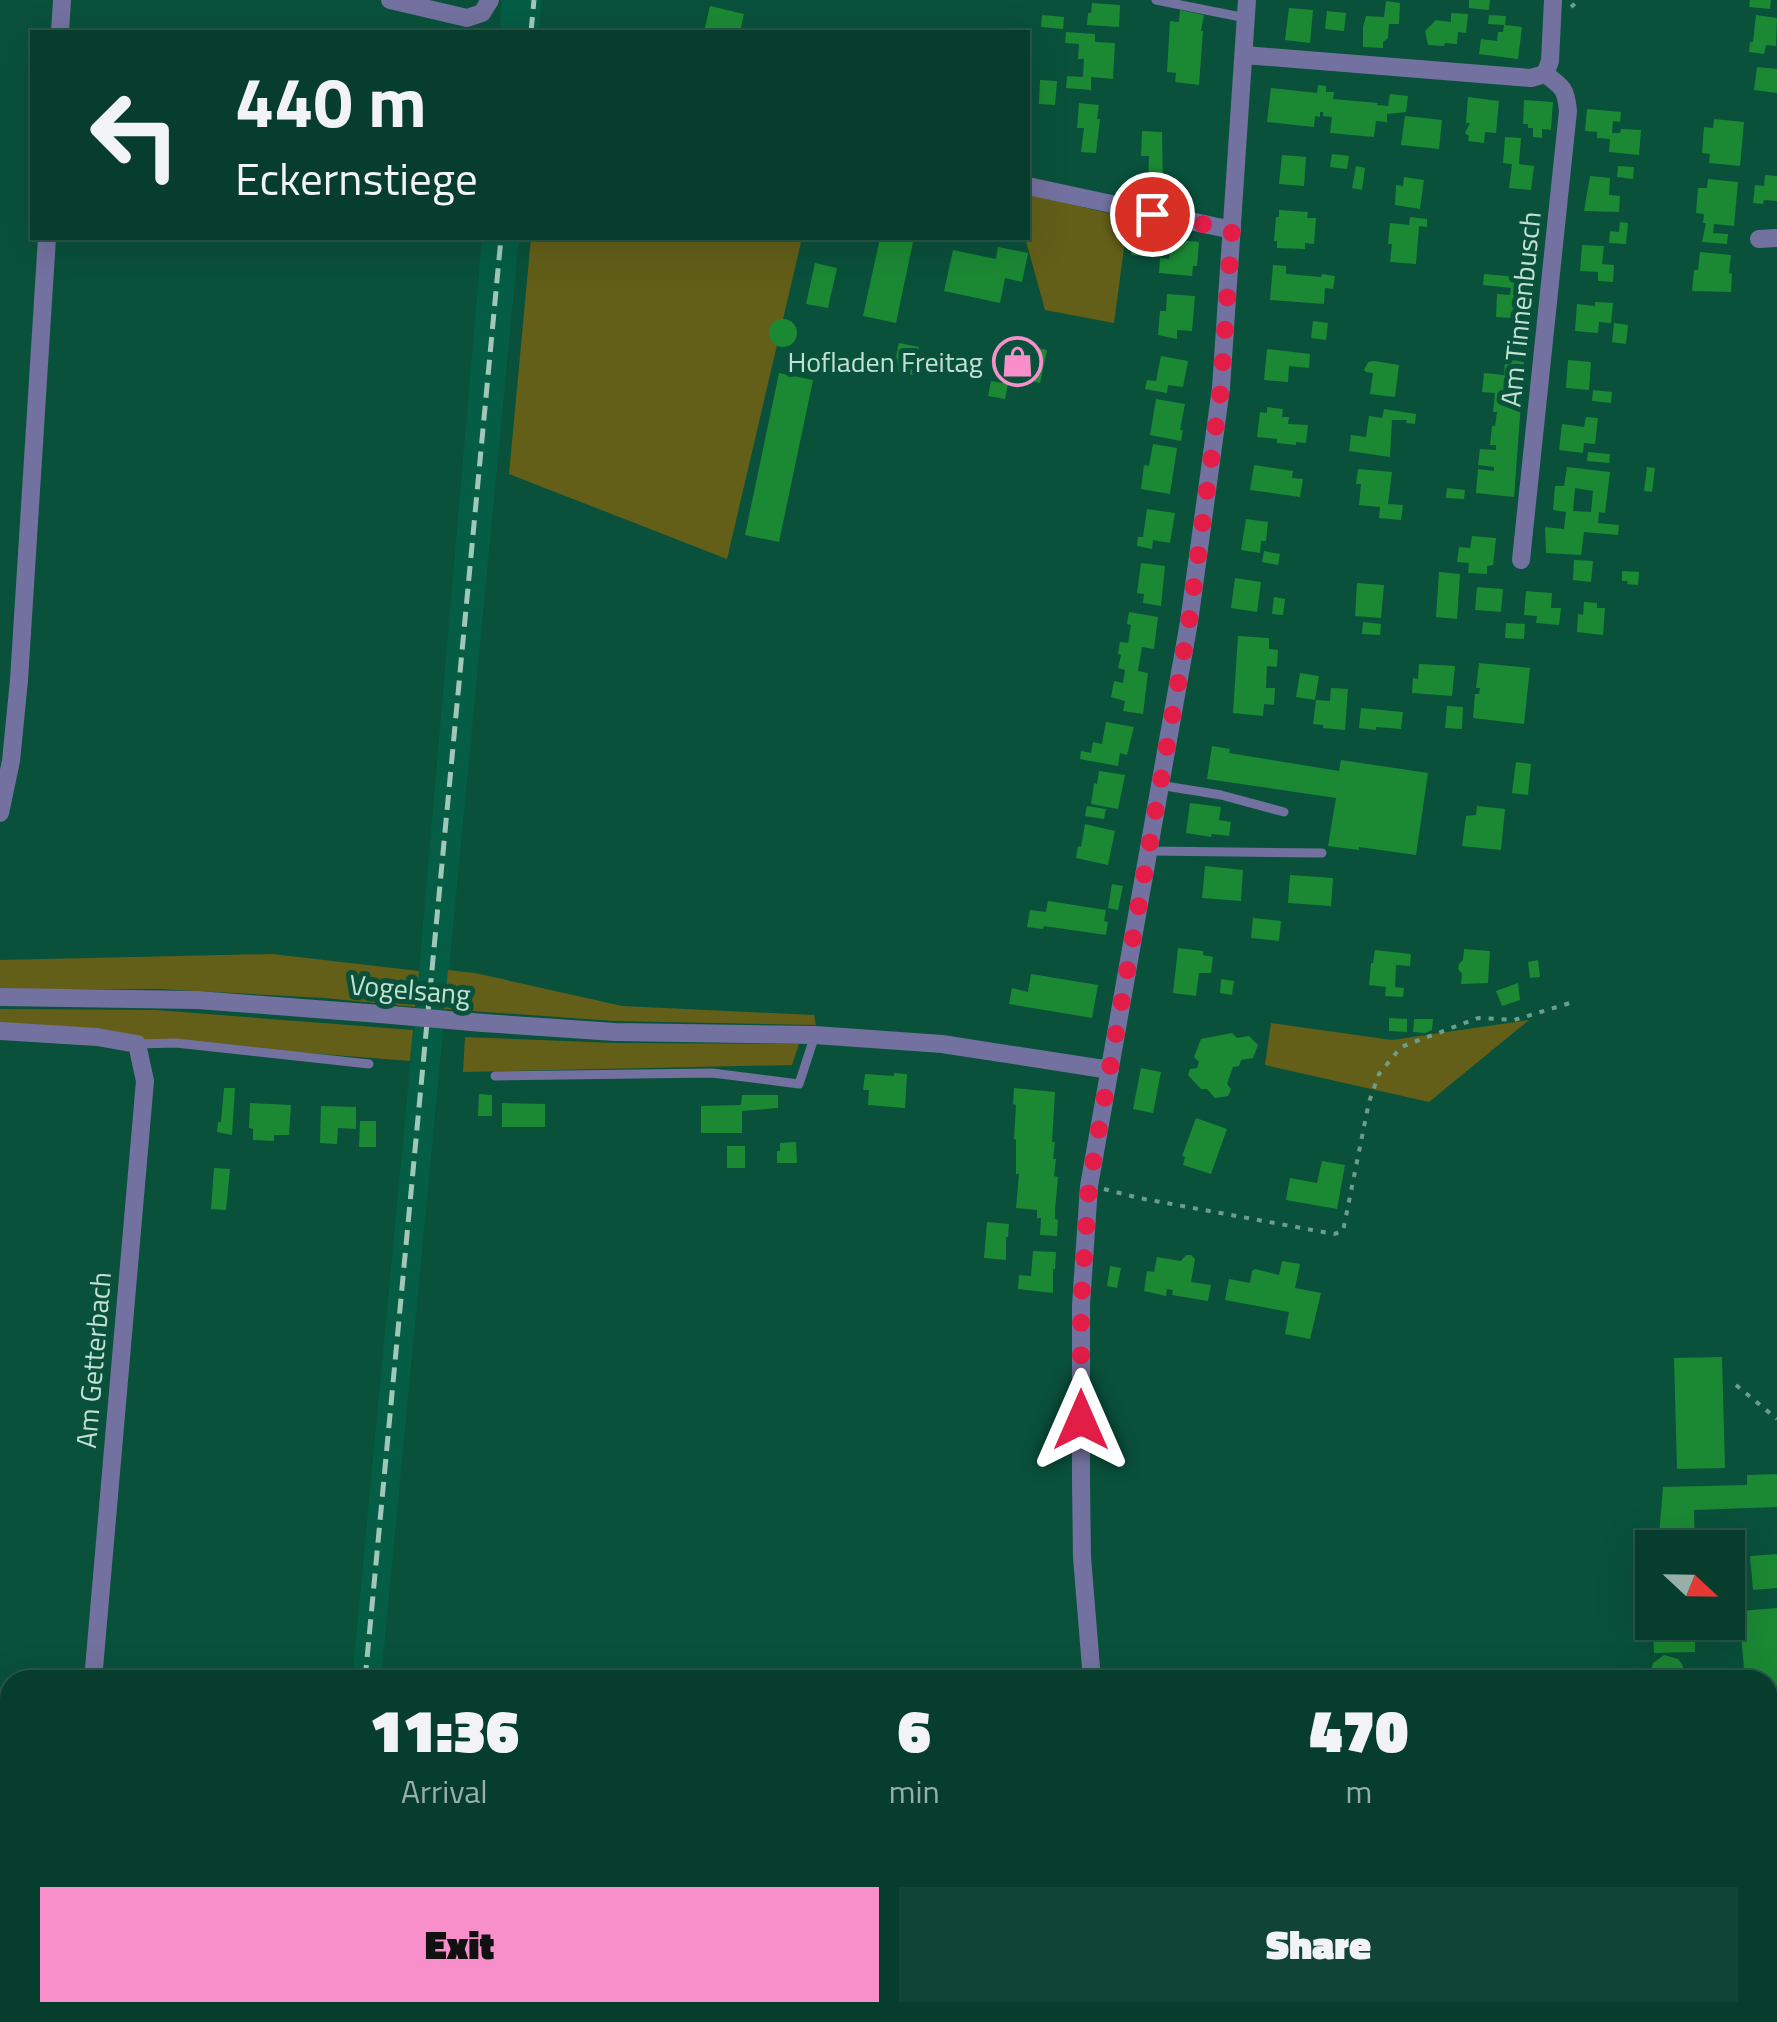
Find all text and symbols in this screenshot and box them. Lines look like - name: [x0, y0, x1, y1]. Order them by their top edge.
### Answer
- text: 440 m: [235, 48, 427, 154]
- icon: left: [70, 70, 200, 200]
- text: Eckernstiege: [235, 144, 478, 212]
- pin: [1110, 172, 1195, 257]
- icon: arrive: [1125, 187, 1180, 242]
- street label: Am Tinnenbusch: [1488, 209, 1552, 409]
- shop icon: Hofladen Freitag: [992, 335, 1044, 387]
- place label: Hofladen Freitag: [787, 340, 983, 383]
- street label: Vogelsang: [348, 962, 472, 1016]
- street label: Am Getterbach: [64, 1270, 122, 1450]
- position arrow: [1029, 1368, 1133, 1472]
- north arrow: [1635, 1530, 1745, 1640]
- map controls: [1635, 1530, 1745, 1640]
- text: 11:36: [370, 1684, 519, 1775]
- text: 6: [898, 1684, 931, 1775]
- text: 470: [1309, 1684, 1408, 1775]
- text: Arrival: [401, 1767, 488, 1815]
- text: min: [889, 1767, 940, 1815]
- text: m: [1345, 1767, 1372, 1815]
- button: Exit: [40, 1887, 879, 2002]
- button: Share: [899, 1887, 1738, 2002]

